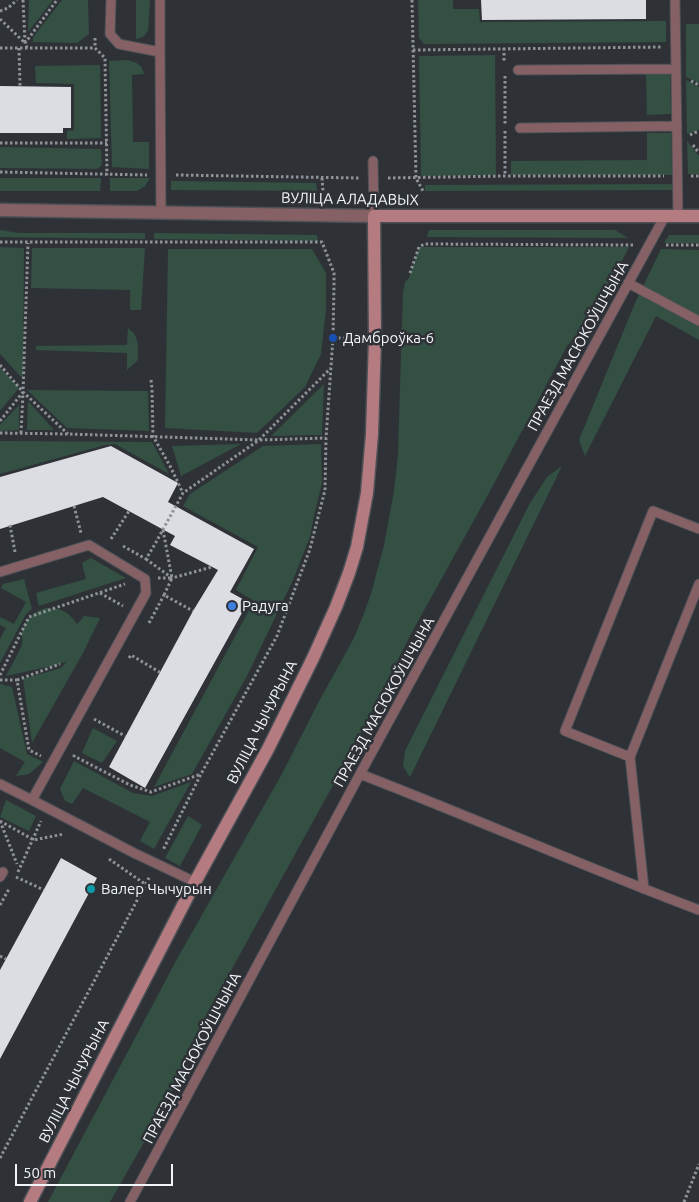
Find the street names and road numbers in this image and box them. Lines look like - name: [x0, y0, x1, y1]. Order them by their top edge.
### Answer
- street label: ВУЛІЦА АЛАДАВЫХ: [281, 189, 419, 209]
- street label: ПРАЕЗД МАСЮКОЎШЧЫНА: [524, 258, 632, 434]
- street label: ПРАЕЗД МАСЮКОЎШЧЫНА: [330, 614, 438, 790]
- street label: ВУЛІЦА ЧЫЧУРЫНА: [223, 657, 301, 787]
- street label: ПРАЕЗД МАСЮКОЎШЧЫНА: [139, 969, 245, 1147]
- street label: ВУЛІЦА ЧЫЧУРЫНА: [35, 1016, 113, 1146]

